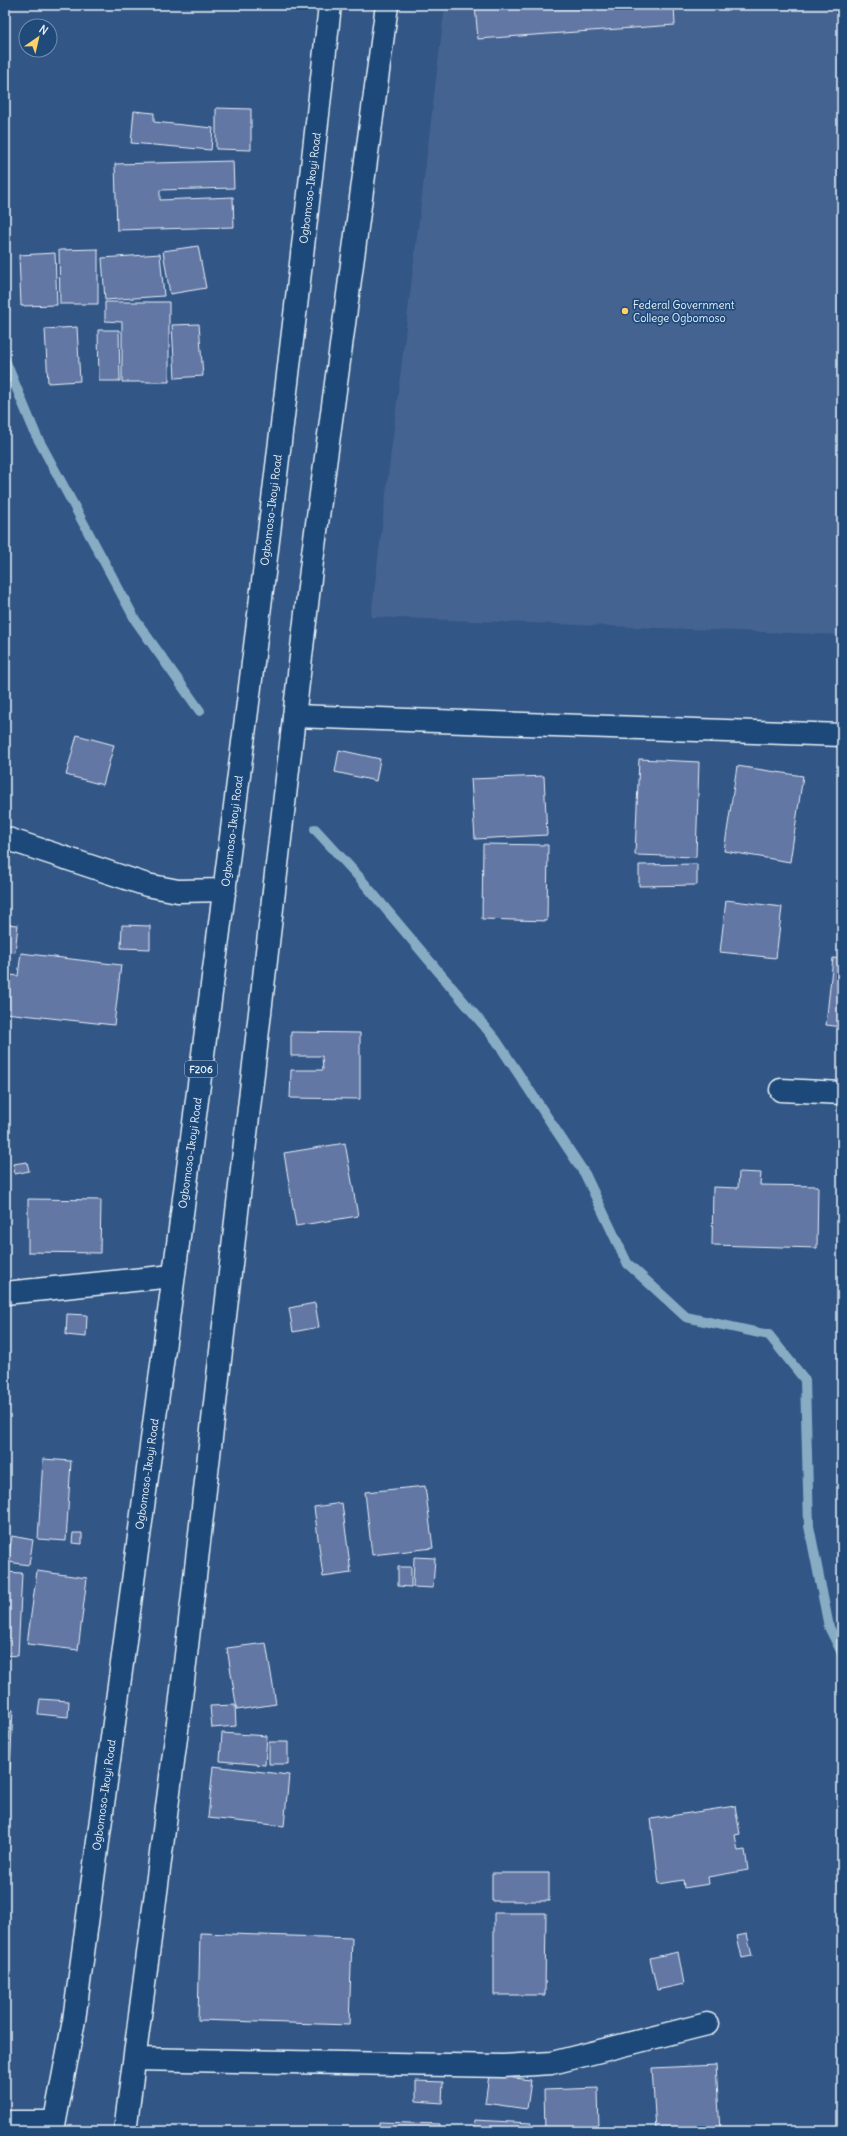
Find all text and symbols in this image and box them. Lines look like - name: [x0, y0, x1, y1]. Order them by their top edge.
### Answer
- north arrow: [18, 18, 58, 58]
- text: N: [37, 22, 51, 38]
- street label: Ogbomoso-Ikoyi Road: [296, 131, 324, 244]
- place label: Federal Government College Ogbomoso: [633, 298, 735, 325]
- marker: Federal Government College Ogbomoso: [620, 306, 630, 316]
- street label: Ogbomoso-Ikoyi Road: [257, 453, 285, 566]
- street label: Ogbomoso-Ikoyi Road: [218, 774, 246, 887]
- road number: F206: [185, 1061, 217, 1077]
- street label: Ogbomoso-Ikoyi Road: [175, 1096, 205, 1209]
- street label: Ogbomoso-Ikoyi Road: [132, 1417, 162, 1530]
- street label: Ogbomoso-Ikoyi Road: [89, 1738, 119, 1851]

